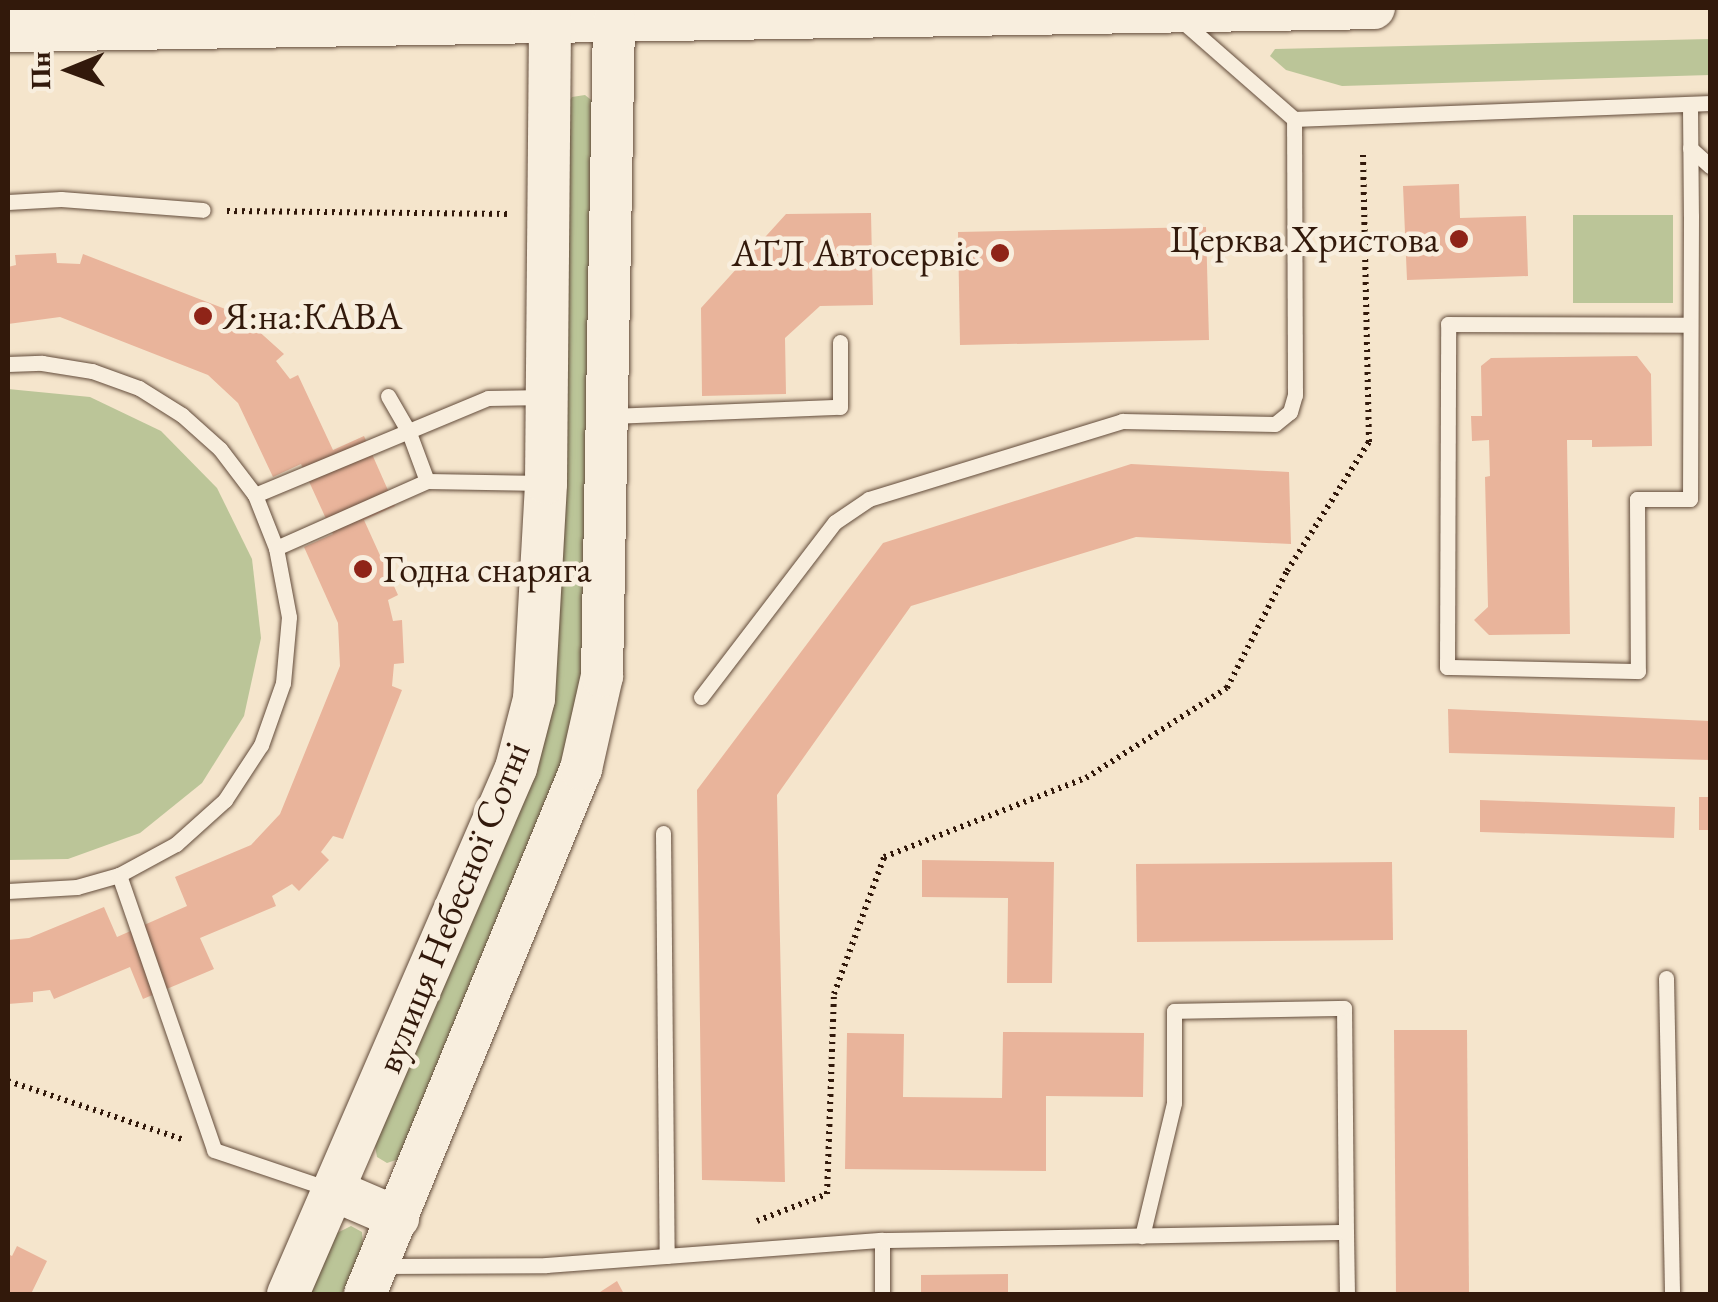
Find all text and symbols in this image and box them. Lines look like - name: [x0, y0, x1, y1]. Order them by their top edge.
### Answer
- north arrow: [20, 20, 120, 120]
- text: Пн: [22, 51, 58, 90]
- place label: Церква Христова: [1170, 216, 1439, 262]
- marker: Церква Христова: [1448, 228, 1470, 250]
- place label: АТЛ Автосервіс: [731, 230, 980, 276]
- marker: АТЛ Автосервіс: [989, 242, 1011, 264]
- place label: Я:на:КАВА: [223, 293, 402, 339]
- marker: Я:на:КАВА: [192, 305, 214, 327]
- place label: Годна снаряга: [383, 546, 592, 592]
- marker: Годна снаряга: [352, 558, 374, 580]
- street label: вулиця Небесної Сотні: [365, 735, 539, 1079]

